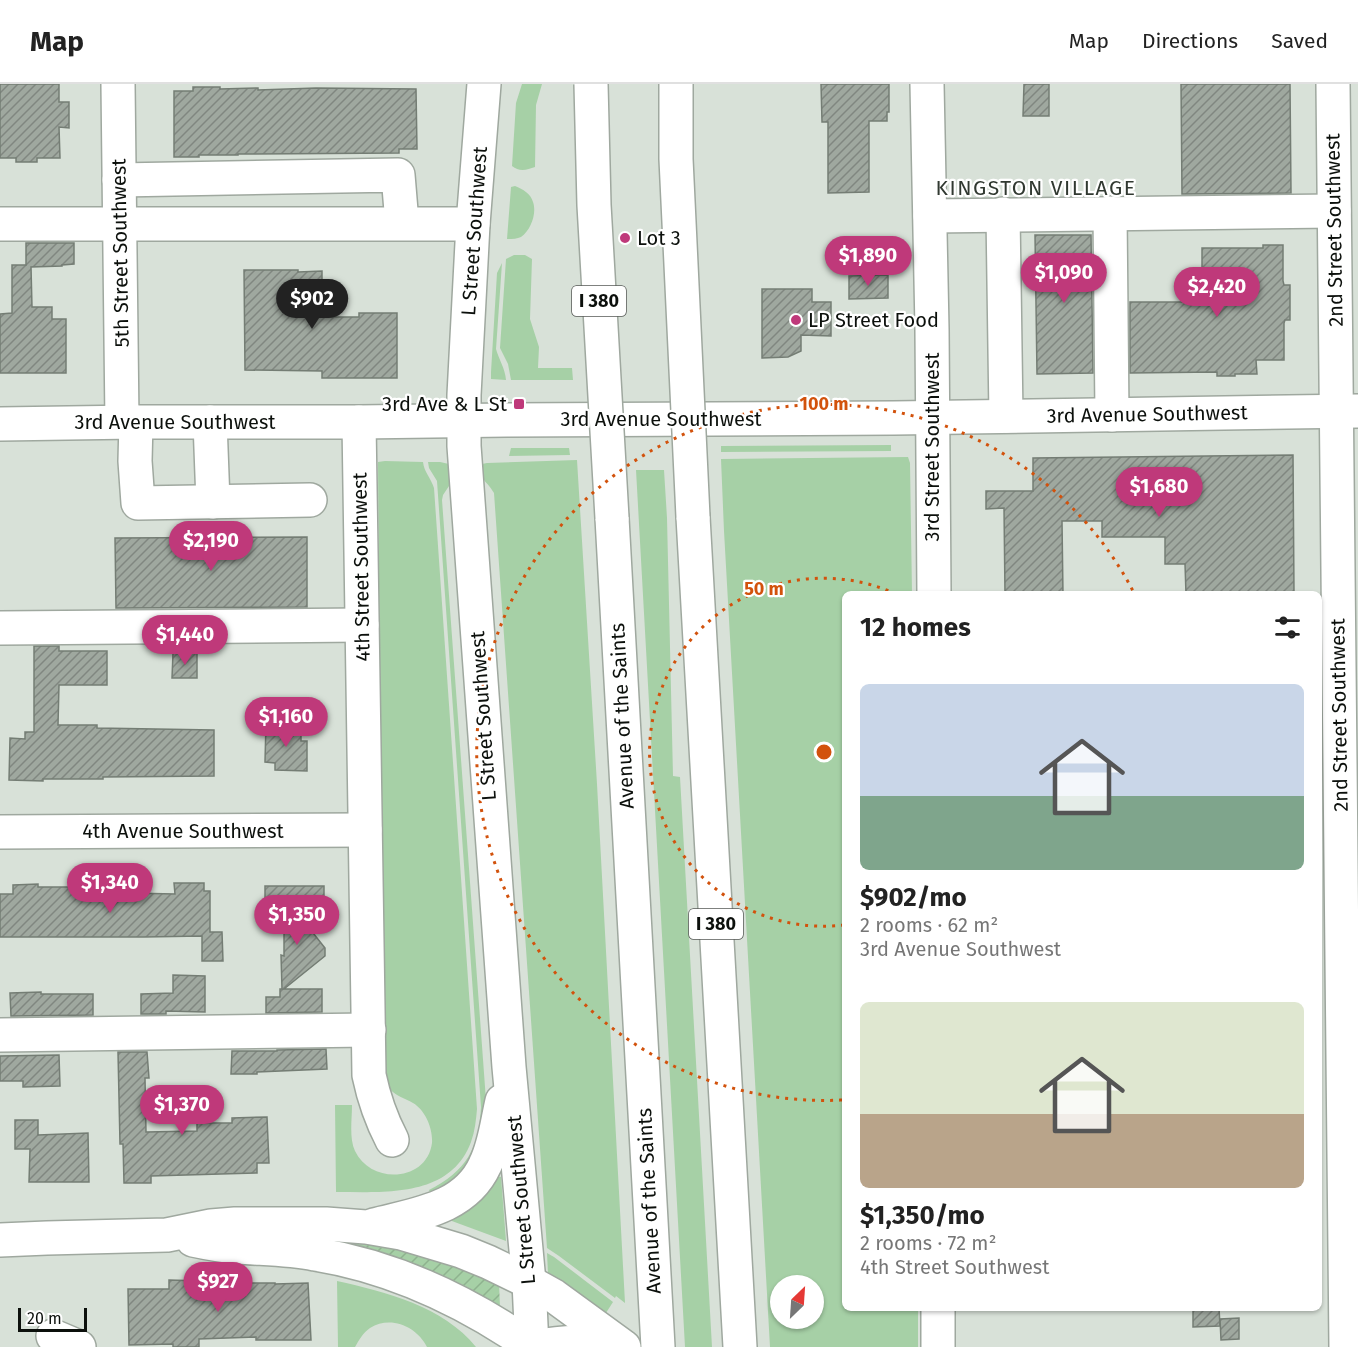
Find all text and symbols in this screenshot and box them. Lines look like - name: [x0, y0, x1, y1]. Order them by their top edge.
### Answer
- text: Map: [30, 25, 84, 58]
- text: Map: [1069, 28, 1109, 54]
- text: Directions: [1142, 28, 1238, 54]
- text: Saved: [1271, 28, 1328, 54]
- street label: 2nd Street Southwest: [1320, 132, 1348, 327]
- street label: L Street Southwest: [456, 145, 492, 317]
- street label: 5th Street Southwest: [106, 158, 134, 348]
- district label: KINGSTON VILLAGE: [936, 175, 1136, 201]
- place label: Lot 3: [637, 226, 681, 250]
- marker: Lot 3: [618, 231, 632, 245]
- pin: $1,890: [819, 236, 917, 287]
- text: $1,890: [839, 243, 897, 267]
- pin: $1,090: [1015, 253, 1113, 304]
- text: $1,090: [1035, 260, 1093, 284]
- pin: $2,420: [1168, 267, 1266, 318]
- text: $2,420: [1188, 274, 1246, 298]
- pin: $902: [276, 279, 348, 330]
- text: $902: [290, 286, 334, 310]
- road number: I 380: [572, 286, 626, 316]
- place label: LP Street Food: [808, 308, 939, 332]
- marker: LP Street Food: [789, 313, 803, 327]
- street label: 3rd Street Southwest: [920, 352, 944, 541]
- place label: 3rd Ave & L St: [382, 392, 508, 416]
- text: 100 m: [800, 393, 848, 415]
- marker: 3rd Ave & L St: [512, 397, 526, 411]
- street label: 3rd Avenue Southwest: [1046, 400, 1248, 428]
- street label: 3rd Avenue Southwest: [561, 407, 762, 431]
- street label: 3rd Avenue Southwest: [75, 410, 276, 434]
- pin: $1,680: [1110, 467, 1208, 518]
- street label: 4th Street Southwest: [347, 471, 375, 662]
- text: $1,680: [1130, 474, 1188, 498]
- pin: $2,190: [162, 521, 260, 572]
- text: $2,190: [183, 528, 239, 552]
- text: 50 m: [744, 578, 784, 600]
- icon: filters: [1271, 611, 1304, 644]
- text: 12 homes: [860, 612, 971, 643]
- pin: $1,440: [136, 615, 234, 666]
- street label: 2nd Street Southwest: [1325, 617, 1353, 812]
- text: $1,440: [156, 622, 214, 646]
- street label: Avenue of the Saints: [605, 622, 639, 810]
- street label: L Street Southwest: [465, 630, 501, 802]
- pin: $1,160: [237, 697, 335, 748]
- text: $1,160: [259, 704, 313, 728]
- icon: home: [1028, 723, 1136, 831]
- centre of rings: [814, 742, 834, 762]
- street label: 4th Avenue Southwest: [82, 819, 285, 843]
- pin: $1,340: [61, 863, 159, 914]
- text: $1,340: [81, 870, 139, 894]
- text: $902/mo: [860, 882, 967, 913]
- pin: $1,350: [248, 895, 346, 946]
- text: $1,350: [268, 902, 326, 926]
- road number: I 380: [689, 909, 743, 939]
- text: 2 rooms · 62 m²: [860, 913, 998, 937]
- text: 3rd Avenue Southwest: [860, 937, 1061, 961]
- icon: home: [1028, 1041, 1136, 1149]
- pin: $1,370: [133, 1085, 231, 1136]
- text: $1,370: [154, 1092, 210, 1116]
- street label: Avenue of the Saints: [632, 1107, 666, 1295]
- street label: L Street Southwest: [502, 1114, 540, 1286]
- text: $1,350/mo: [860, 1200, 985, 1231]
- text: 2 rooms · 72 m²: [860, 1231, 996, 1255]
- text: 4th Street Southwest: [860, 1255, 1049, 1279]
- pin: $927: [182, 1262, 254, 1313]
- text: $927: [198, 1269, 238, 1293]
- north arrow: [770, 1275, 824, 1329]
- map controls: [770, 1275, 824, 1329]
- scale bar: [18, 1305, 87, 1332]
- text: 20 m: [27, 1309, 62, 1328]

